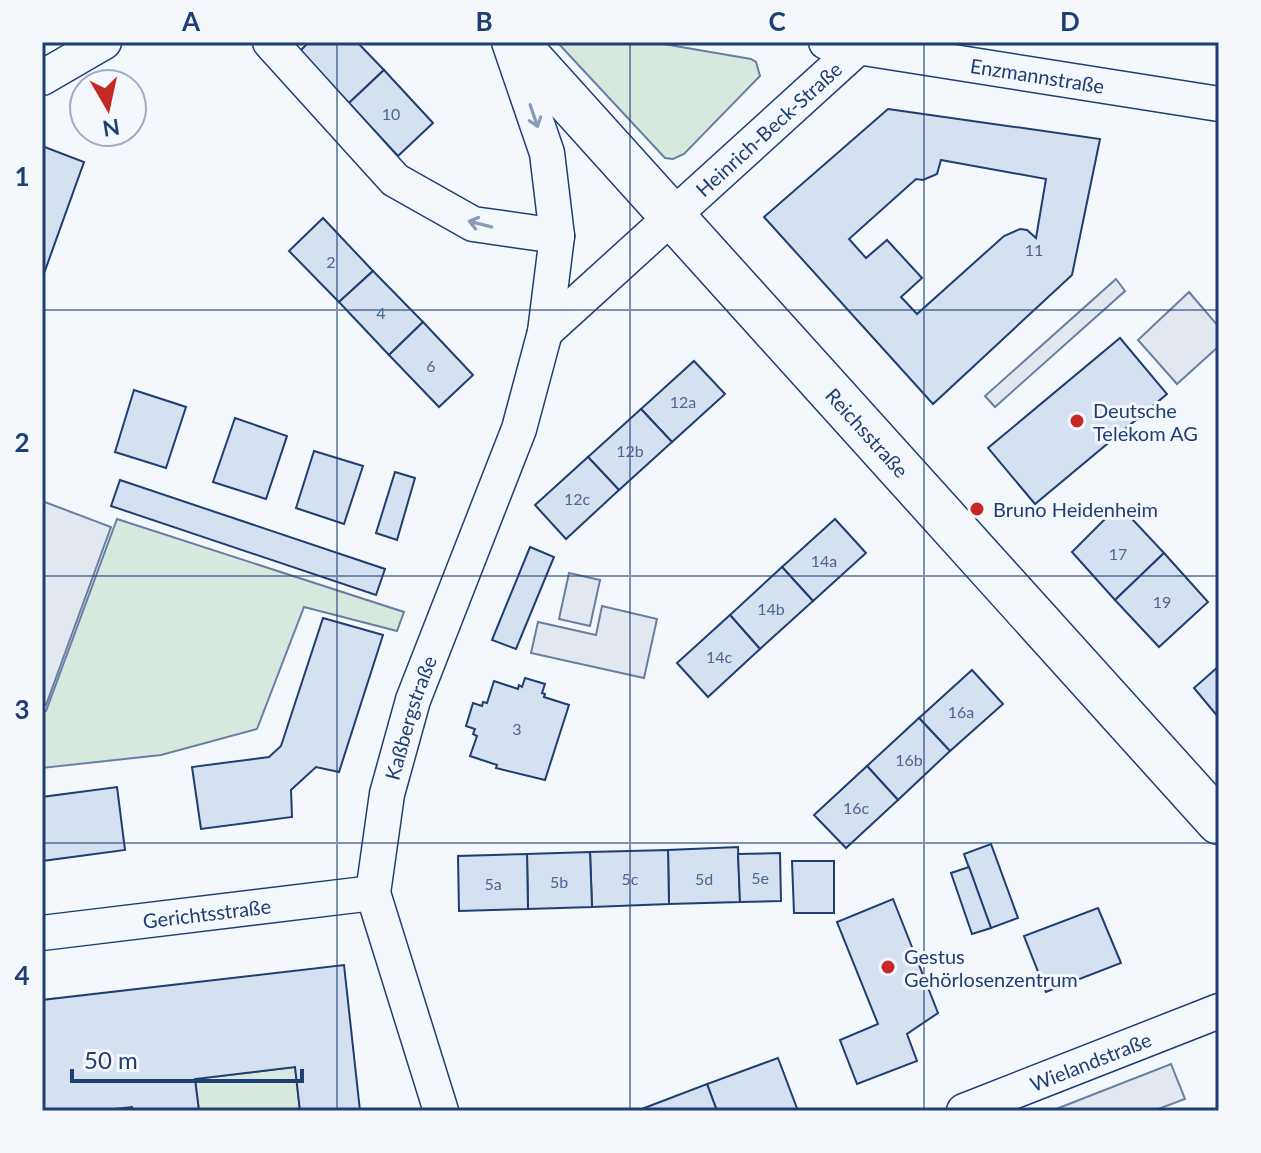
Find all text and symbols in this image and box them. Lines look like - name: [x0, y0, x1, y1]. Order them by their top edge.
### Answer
- text: A: [181, 5, 201, 37]
- text: B: [475, 5, 493, 37]
- text: C: [768, 5, 786, 37]
- text: D: [1060, 5, 1080, 37]
- street label: Enzmannstraße: [969, 53, 1106, 98]
- street label: Heinrich-Beck-Straße: [691, 57, 846, 201]
- north arrow: [68, 68, 148, 148]
- one-way arrow: [528, 103, 543, 128]
- house number: 10: [382, 104, 400, 123]
- text: N: [101, 114, 122, 143]
- text: 1: [14, 160, 30, 192]
- one-way arrow: [468, 215, 494, 230]
- house number: 11: [1025, 240, 1043, 259]
- house number: 2: [326, 252, 336, 271]
- house number: 4: [376, 303, 386, 322]
- house number: 6: [426, 356, 436, 375]
- street label: Reichsstraße: [821, 383, 914, 482]
- house number: 12a: [670, 392, 696, 411]
- place label: Deutsche Telekom AG: [1093, 398, 1198, 445]
- marker: Deutsche Telekom AG: [1068, 412, 1086, 430]
- text: 2: [14, 426, 30, 458]
- house number: 12b: [616, 441, 644, 460]
- house number: 12c: [564, 489, 590, 508]
- place label: Bruno Heidenheim: [993, 497, 1158, 521]
- marker: Bruno Heidenheim: [968, 500, 986, 518]
- house number: 17: [1109, 544, 1127, 563]
- house number: 14a: [811, 551, 837, 570]
- house number: 19: [1153, 592, 1171, 611]
- house number: 14b: [757, 599, 785, 618]
- house number: 14c: [706, 647, 732, 666]
- street label: Kaßbergstraße: [379, 652, 441, 783]
- text: 3: [14, 693, 30, 725]
- house number: 16a: [948, 702, 974, 721]
- house number: 3: [512, 719, 522, 738]
- house number: 16b: [895, 750, 923, 769]
- house number: 16c: [843, 798, 869, 817]
- house number: 5e: [751, 868, 769, 887]
- house number: 5c: [622, 869, 639, 888]
- house number: 5d: [695, 869, 713, 888]
- house number: 5b: [550, 872, 568, 891]
- house number: 5a: [484, 874, 502, 893]
- street label: Gerichtsstraße: [141, 893, 272, 933]
- place label: Gestus Gehörlosenzentrum: [904, 944, 1078, 991]
- marker: Gestus Gehörlosenzentrum: [879, 958, 897, 976]
- text: 4: [14, 959, 30, 991]
- street label: Wielandstraße: [1027, 1027, 1155, 1096]
- scale bar: [72, 1033, 302, 1083]
- text: 50 m: [84, 1045, 138, 1074]

